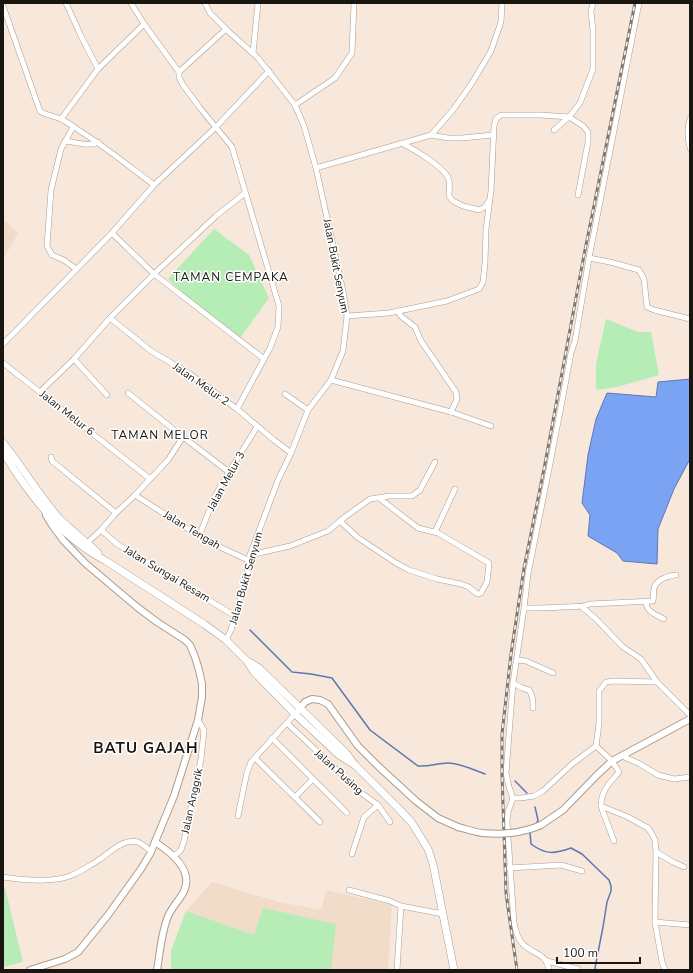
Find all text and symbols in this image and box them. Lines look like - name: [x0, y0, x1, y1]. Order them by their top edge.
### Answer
- street label: Jalan Bukit Senyum: [319, 216, 353, 315]
- district label: TAMAN CEMPAKA: [173, 269, 289, 285]
- street label: Jalan Melur 2: [169, 358, 232, 409]
- street label: Jalan Melur 6: [36, 386, 98, 439]
- district label: TAMAN MELOR: [111, 427, 209, 443]
- street label: Jalan Melur 3: [203, 449, 248, 514]
- street label: Jalan Tengah: [160, 507, 223, 553]
- street label: Jalan Bukit Senyum: [225, 530, 266, 627]
- street label: Jalan Sungai Resam: [120, 542, 213, 606]
- district label: BATU GAJAH: [93, 738, 199, 758]
- street label: Jalan Pusing: [311, 745, 367, 798]
- street label: Jalan Anggrik: [178, 766, 206, 836]
- scale bar: [557, 939, 640, 965]
- text: 100 m: [563, 945, 598, 961]

